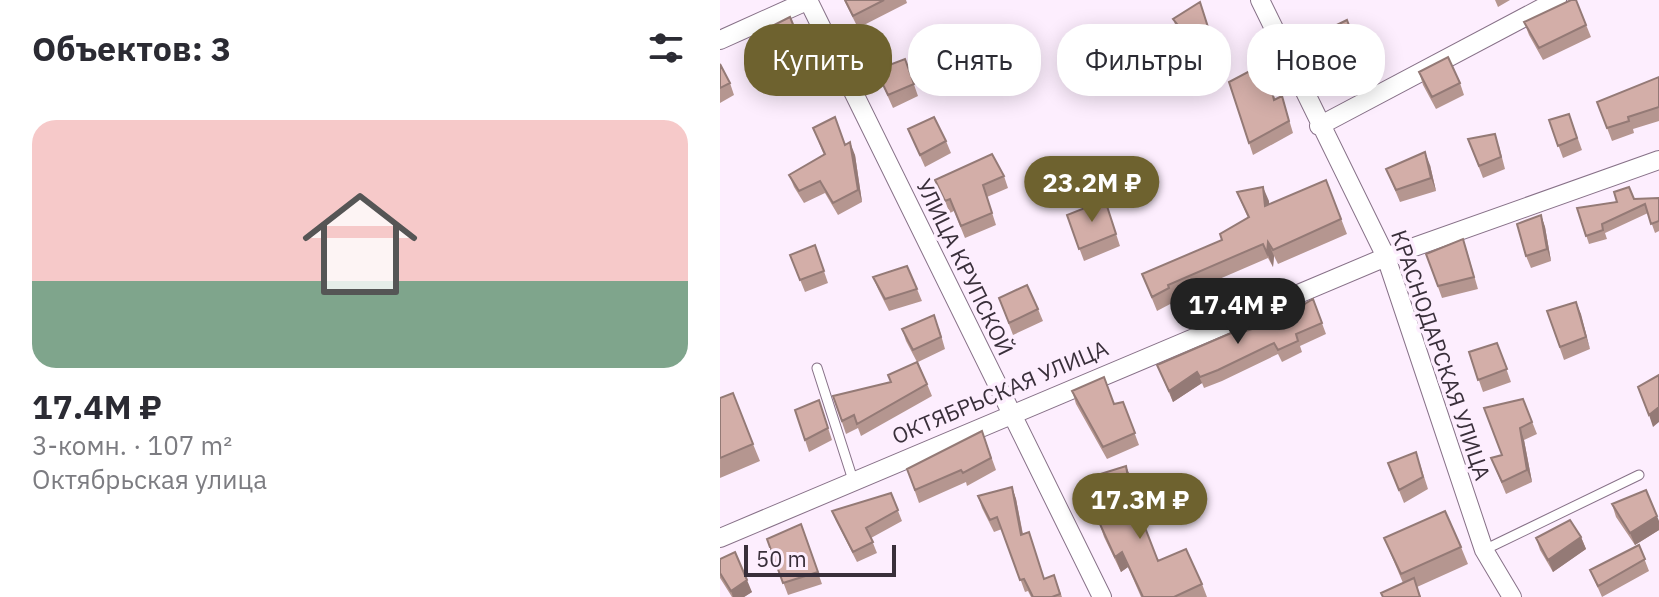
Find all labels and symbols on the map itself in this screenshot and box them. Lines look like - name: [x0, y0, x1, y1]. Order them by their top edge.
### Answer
- pin: 23.2M ₽: [1018, 156, 1166, 224]
- street label: УЛИЦА КРУПСКОЙ: [910, 174, 1021, 360]
- street label: КРАСНОДАРСКАЯ УЛИЦА: [1385, 226, 1498, 484]
- pin: 17.4M ₽: [1164, 278, 1312, 346]
- street label: ОКТЯБРЬСКАЯ УЛИЦА: [887, 333, 1112, 450]
- pin: 17.3M ₽: [1066, 473, 1214, 541]
- scale bar: [744, 541, 896, 577]

